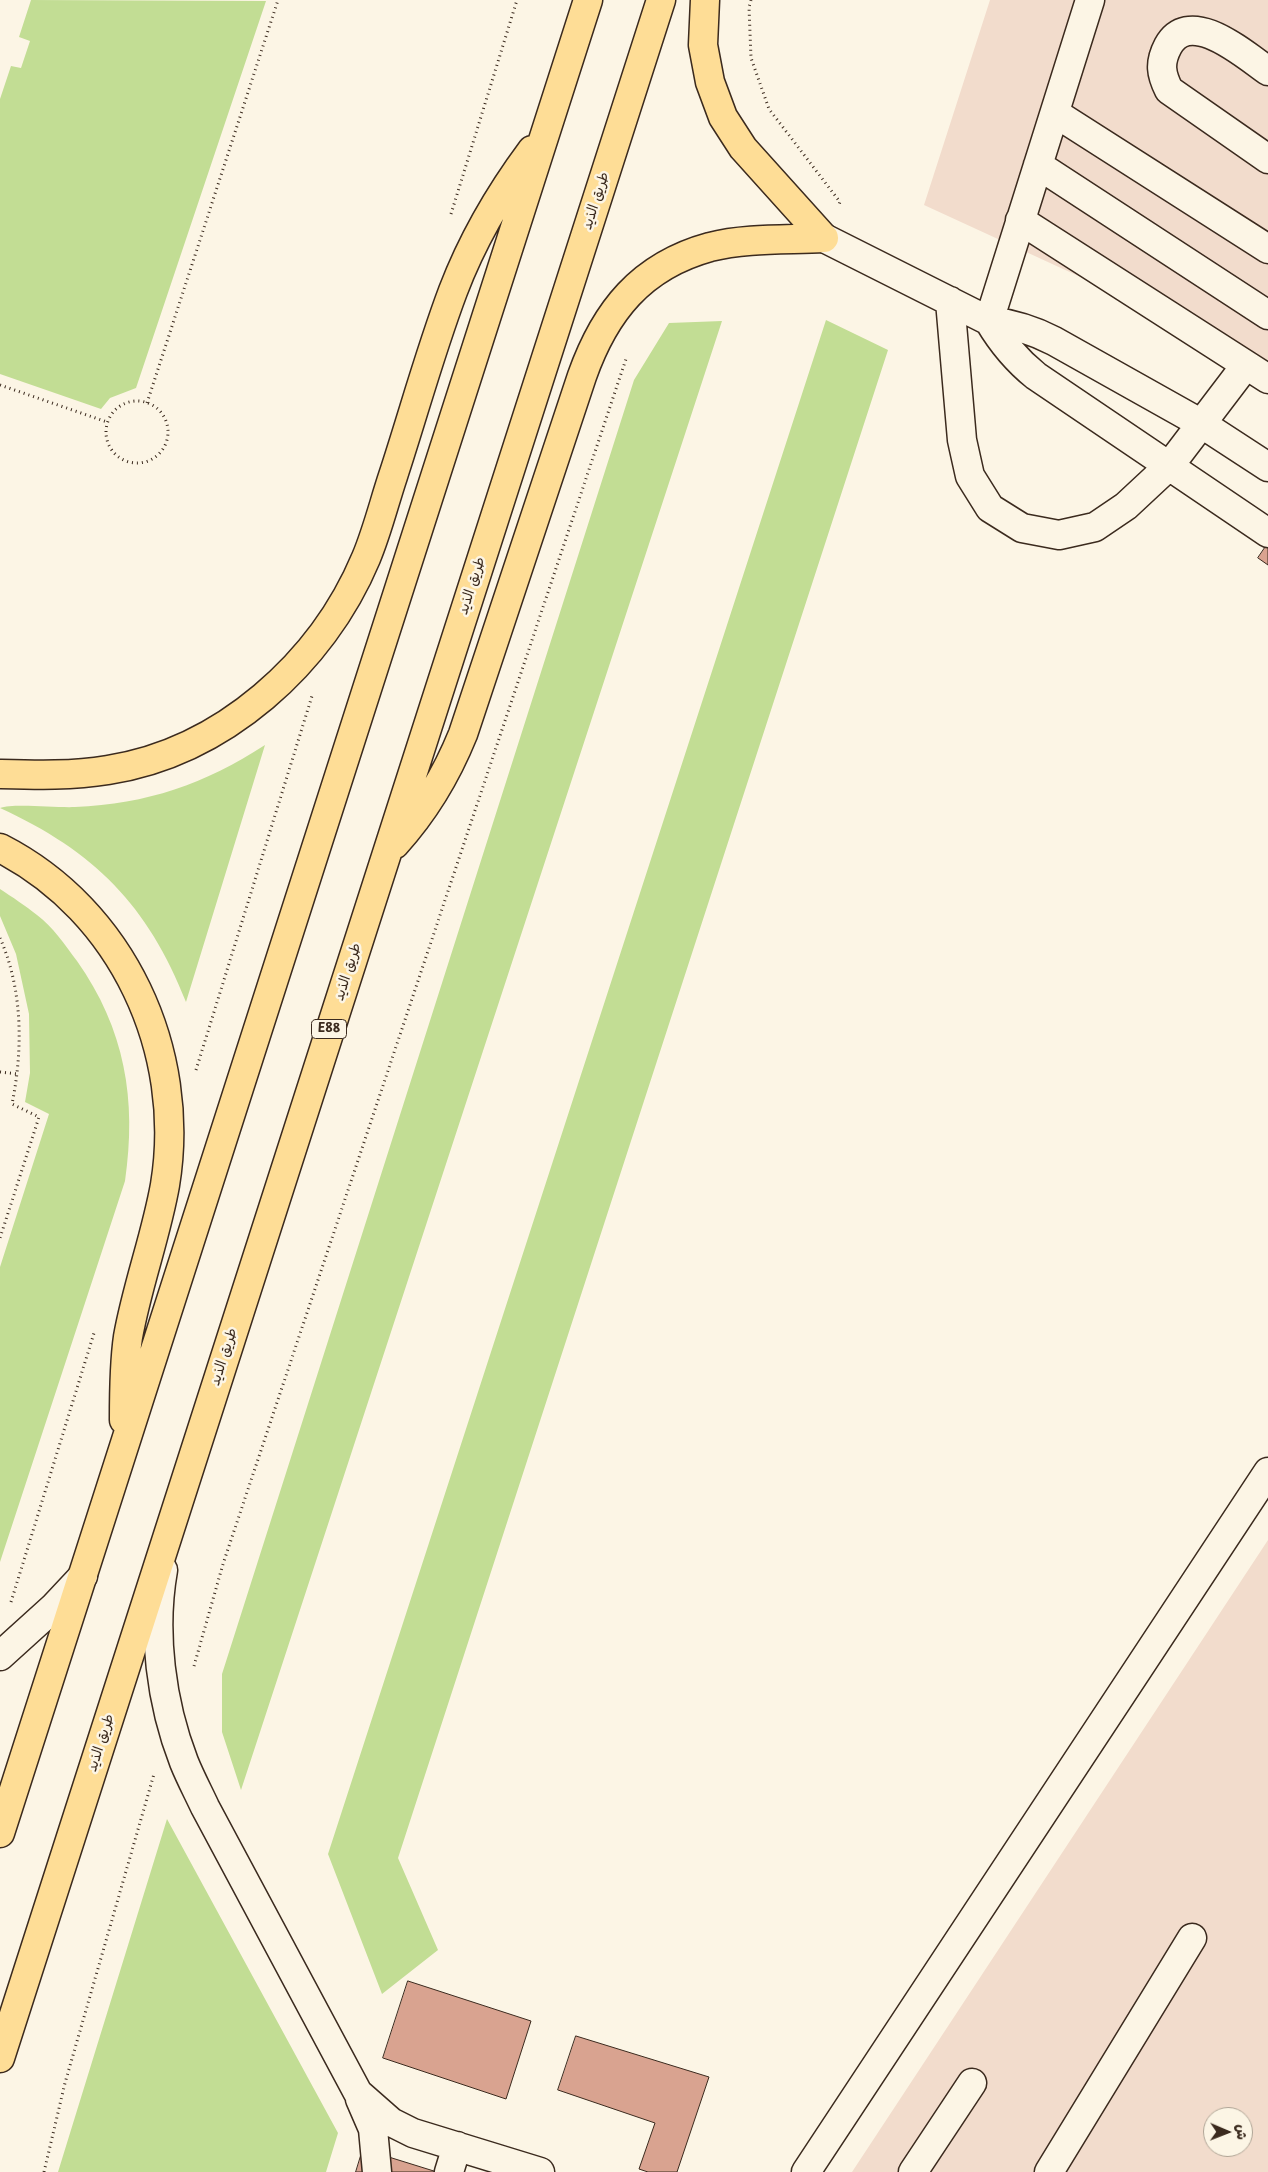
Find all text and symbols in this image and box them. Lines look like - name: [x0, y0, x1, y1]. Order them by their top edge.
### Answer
- street label: طريق الذيد: [579, 170, 613, 232]
- street label: طريق الذيد: [455, 555, 489, 617]
- street label: طريق الذيد: [331, 941, 365, 1003]
- road number: E88: [312, 1020, 346, 1038]
- street label: طريق الذيد: [207, 1326, 241, 1388]
- street label: طريق الذيد: [84, 1712, 118, 1774]
- north arrow: [1203, 2107, 1253, 2157]
- text: ش: [1232, 2124, 1253, 2140]

